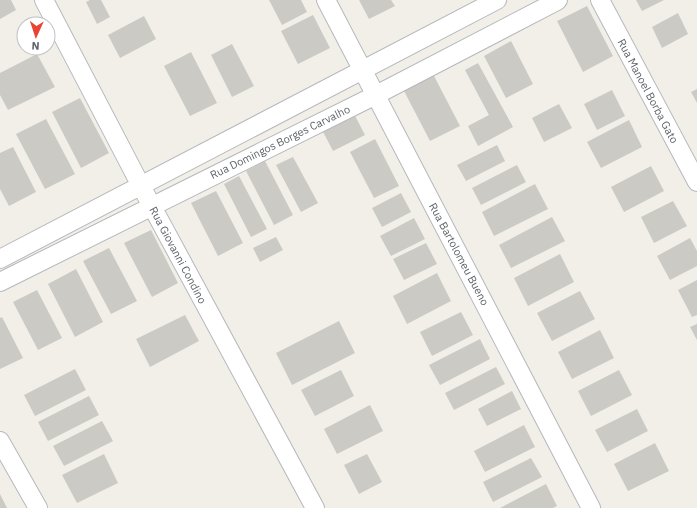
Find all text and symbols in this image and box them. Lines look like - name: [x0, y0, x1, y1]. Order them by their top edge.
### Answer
- north arrow: [16, 16, 56, 56]
- street label: Rua Manoel Borba Gato: [615, 36, 681, 146]
- text: N: [31, 39, 40, 53]
- street label: Rua Domingos Borges Carvalho: [208, 102, 352, 182]
- street label: Rua Bartolomeu Bueno: [426, 200, 492, 308]
- street label: Rua Giovanni Condino: [146, 204, 210, 306]

